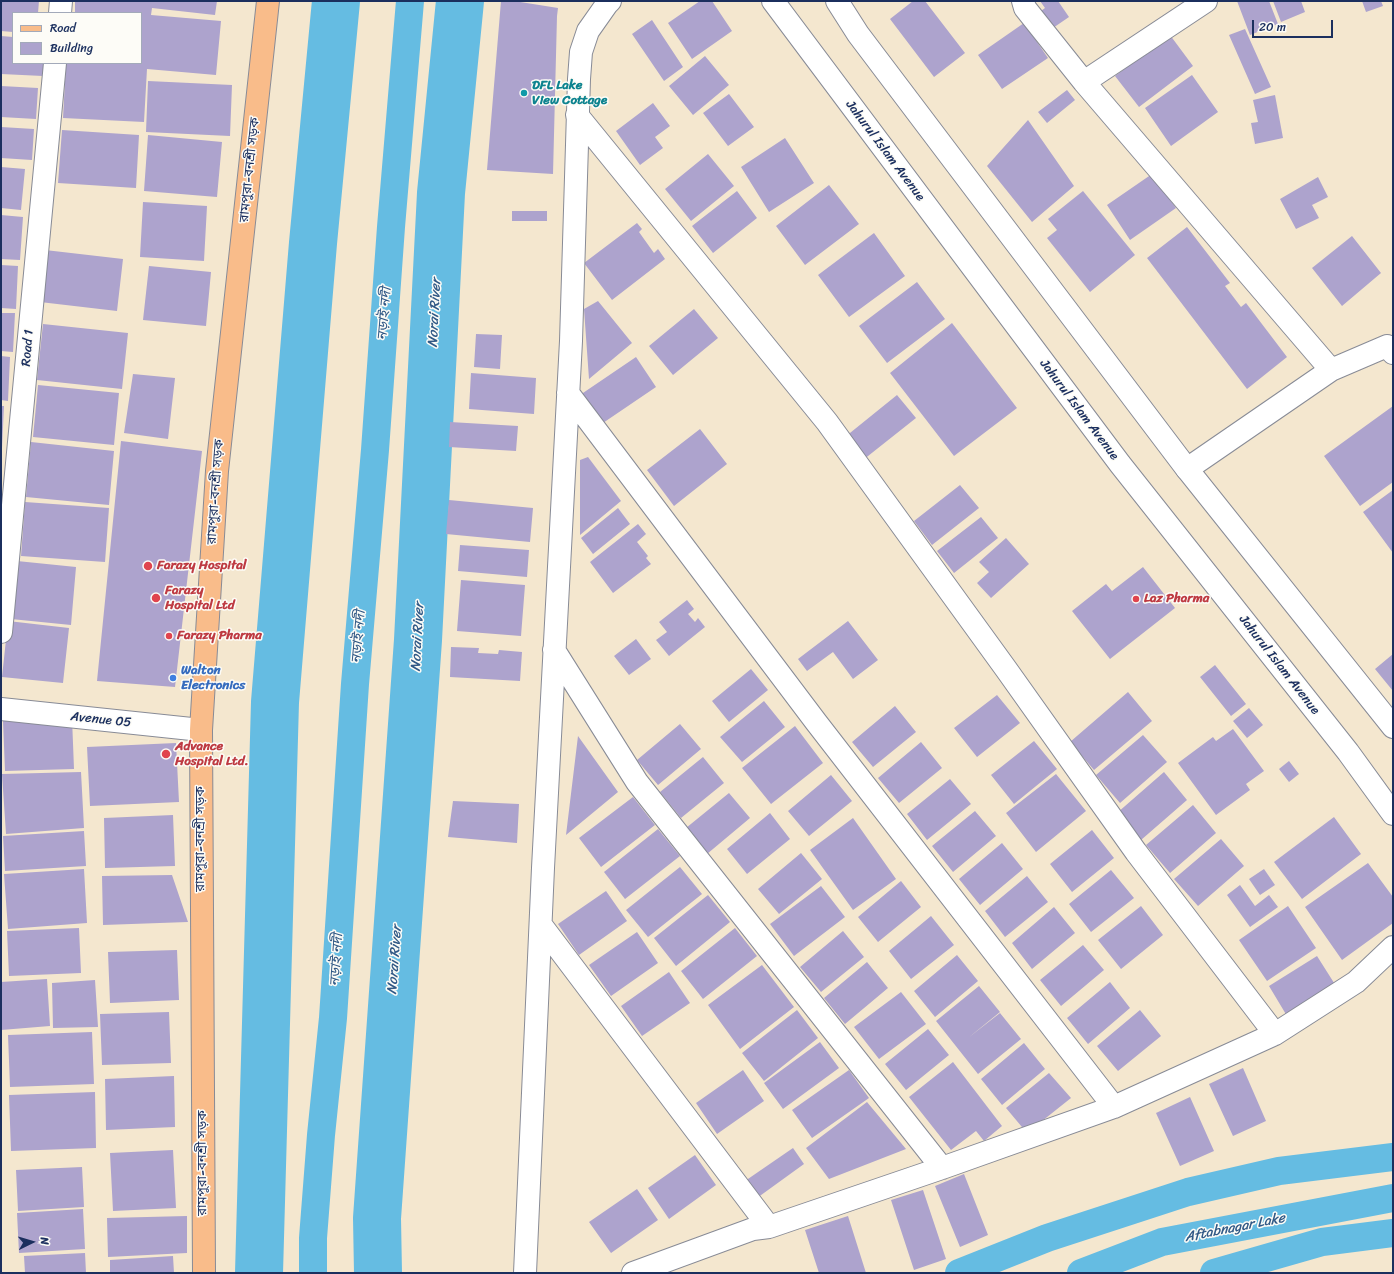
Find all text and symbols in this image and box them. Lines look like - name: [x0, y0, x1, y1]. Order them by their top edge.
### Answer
- legend: [12, 12, 142, 64]
- scale bar: [1254, 12, 1335, 38]
- text: 20 m: [1259, 16, 1286, 38]
- text: Road: [50, 17, 76, 39]
- text: Building: [50, 37, 93, 59]
- place label: DFL Lake View Cottage: [532, 78, 607, 109]
- marker: DFL Lake View Cottage: [519, 88, 529, 98]
- street label: Jahurul Islam Avenue: [842, 98, 928, 204]
- street label: রামপুরা-বনশ্রী সড়ক: [237, 117, 263, 223]
- water label: Norai River: [425, 278, 445, 348]
- water label: নড়াই নদী: [374, 287, 396, 341]
- street label: Road 1: [19, 329, 37, 367]
- street label: Jahurul Islam Avenue: [1036, 357, 1122, 463]
- street label: রামপুরা-বনশ্রী সড়ক: [205, 439, 227, 545]
- place label: Farazy Hospital: [157, 558, 246, 574]
- marker: Farazy Hospital: [142, 560, 154, 572]
- place label: Farazy Hospital Ltd: [165, 583, 235, 614]
- place label: Laz Pharma: [1144, 591, 1209, 607]
- marker: Farazy Hospital Ltd: [150, 592, 162, 604]
- marker: Laz Pharma: [1131, 594, 1141, 604]
- water label: Norai River: [408, 602, 428, 672]
- water label: নড়াই নদী: [348, 610, 370, 664]
- street label: Jahurul Islam Avenue: [1235, 612, 1323, 718]
- place label: Farazy Pharma: [177, 628, 262, 644]
- marker: Farazy Pharma: [164, 631, 174, 641]
- place label: Walton Electronics: [181, 663, 245, 694]
- marker: Walton Electronics: [168, 673, 178, 683]
- street label: Avenue 05: [70, 709, 132, 731]
- place label: Advance Hospital Ltd.: [175, 739, 249, 770]
- marker: Advance Hospital Ltd.: [160, 748, 172, 760]
- street label: রামপুরা-বনশ্রী সড়ক: [193, 786, 209, 892]
- water label: Norai River: [384, 925, 406, 995]
- water label: নড়াই নদী: [327, 933, 347, 987]
- street label: রামপুরা-বনশ্রী সড়ক: [195, 1110, 211, 1216]
- water label: Aftabnagar Lake: [1183, 1210, 1287, 1246]
- north arrow: [12, 1222, 52, 1262]
- text: N: [35, 1236, 54, 1246]

